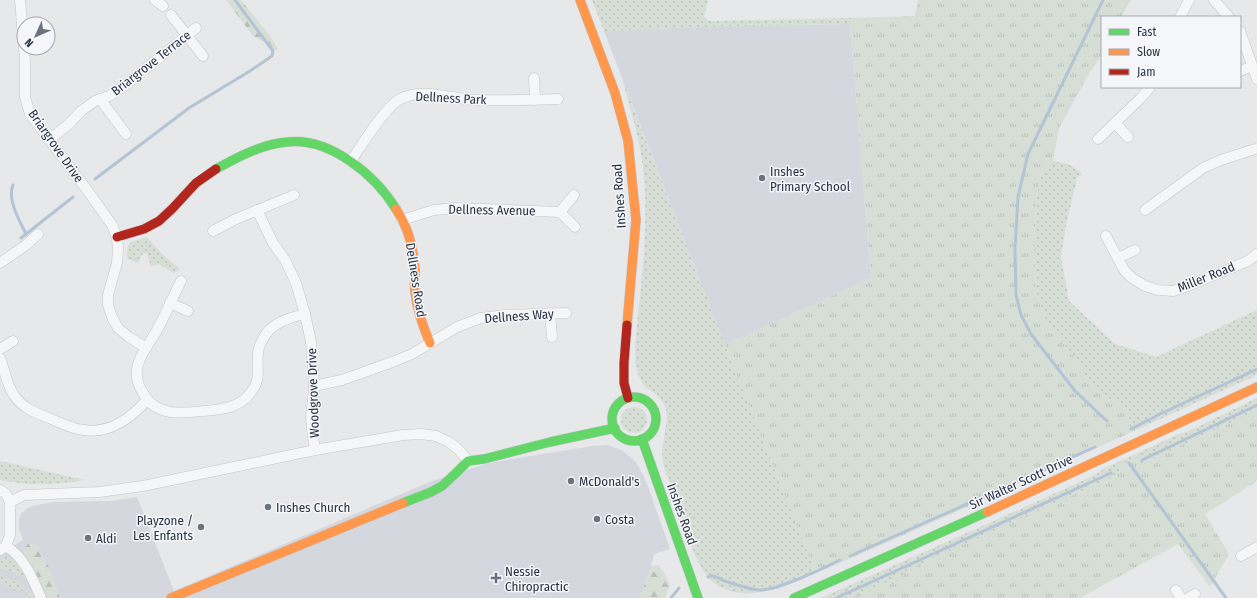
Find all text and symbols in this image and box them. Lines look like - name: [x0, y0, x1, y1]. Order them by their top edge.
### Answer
- north arrow: [16, 16, 56, 56]
- legend: [1101, 16, 1241, 88]
- text: Fast: [1137, 25, 1156, 39]
- street label: Briargrove Terrace: [108, 27, 194, 99]
- text: N: [22, 36, 36, 50]
- text: Slow: [1137, 45, 1160, 59]
- text: Jam: [1137, 65, 1155, 79]
- street label: Dellness Park: [415, 89, 488, 107]
- street label: Briargrove Drive: [25, 107, 87, 185]
- street label: Inshes Road: [609, 163, 629, 229]
- place label: Inshes Primary School: [770, 164, 851, 194]
- marker: Inshes Primary School: [757, 173, 767, 183]
- street label: Dellness Avenue: [448, 202, 536, 218]
- street label: Dellness Road: [403, 242, 429, 318]
- street label: Miller Road: [1175, 259, 1237, 295]
- street label: Dellness Way: [484, 306, 554, 326]
- street label: Woodgrove Drive: [304, 348, 322, 438]
- street label: Sir Walter Scott Drive: [967, 452, 1075, 512]
- place label: McDonald's: [579, 474, 640, 489]
- marker: McDonald's: [566, 476, 576, 486]
- street label: Inshes Road: [664, 481, 700, 547]
- place label: Inshes Church: [276, 500, 350, 515]
- marker: Inshes Church: [263, 502, 273, 512]
- place label: Costa: [605, 512, 634, 527]
- place label: Playzone / Les Enfants: [133, 513, 193, 543]
- marker: Costa: [592, 514, 602, 524]
- marker: Playzone / Les Enfants: [196, 522, 206, 532]
- place label: Aldi: [96, 531, 116, 546]
- marker: Aldi: [83, 533, 93, 543]
- place label: Nessie Chiropractic: [505, 564, 569, 594]
- marker: Nessie Chiropractic: [490, 572, 502, 584]

